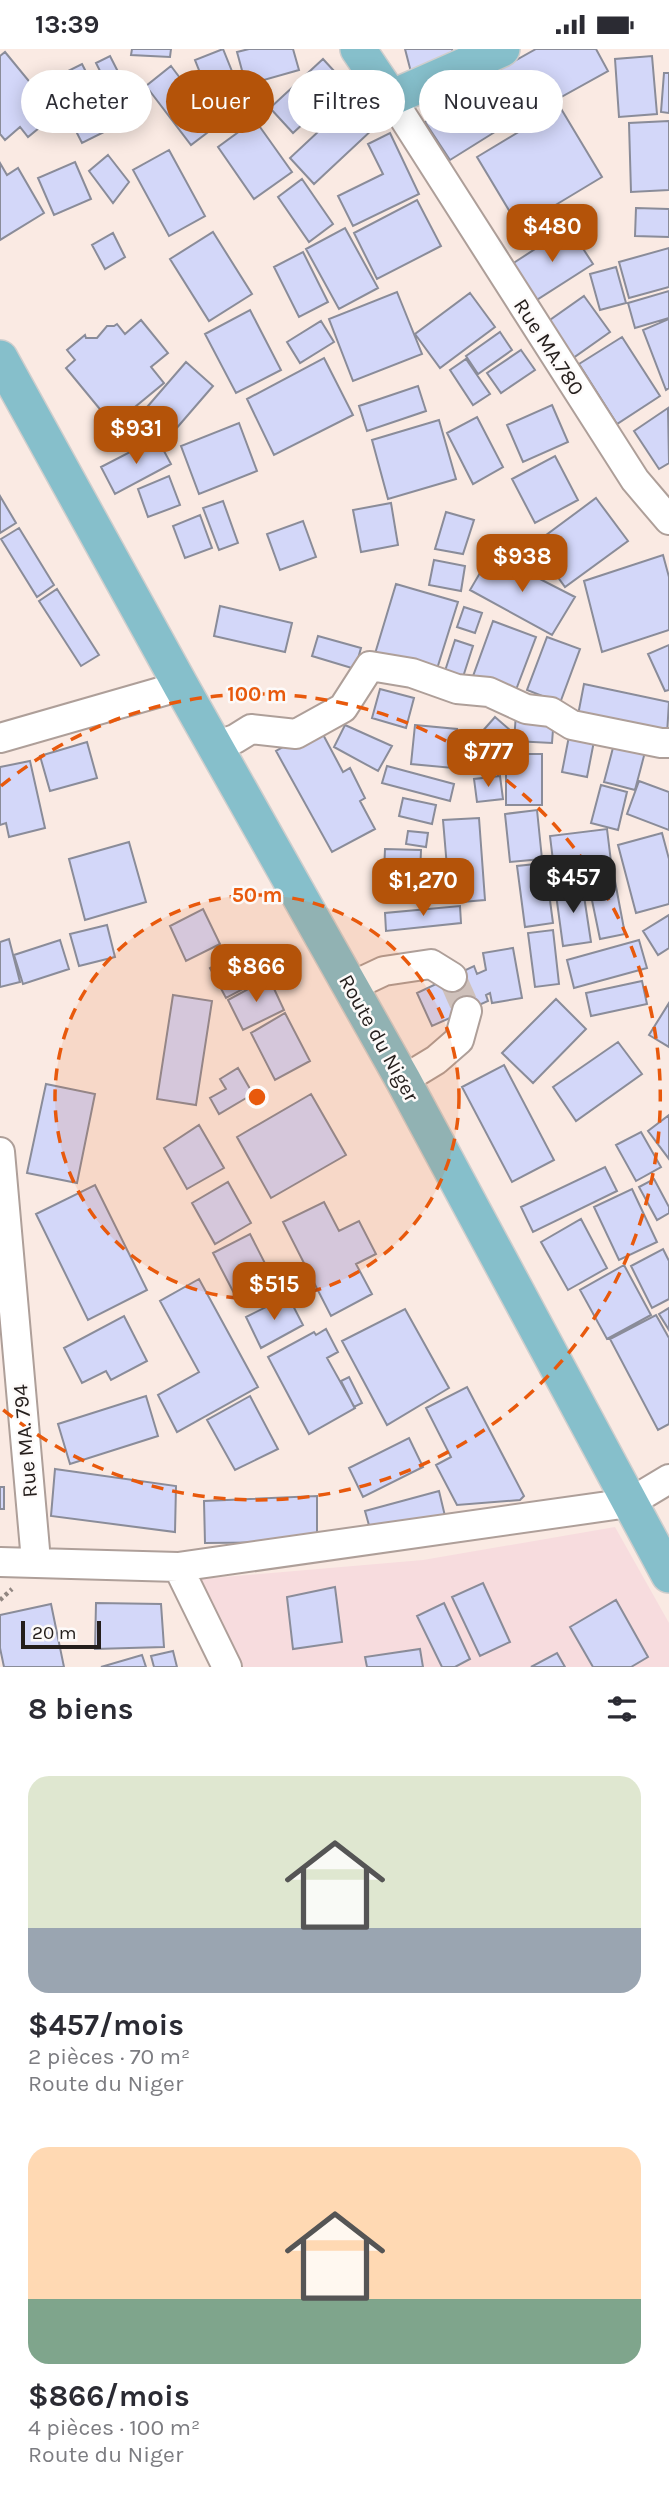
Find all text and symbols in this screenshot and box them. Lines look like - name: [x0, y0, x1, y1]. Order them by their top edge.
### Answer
- text: 13:39: [35, 9, 99, 40]
- chip: Acheter: [21, 70, 152, 133]
- chip: Louer: [166, 70, 274, 133]
- chip: Filtres: [288, 70, 405, 133]
- chip: Nouveau: [419, 70, 563, 133]
- pin: $480: [511, 205, 593, 264]
- text: $480: [523, 213, 581, 240]
- street label: Rue MA.780: [509, 294, 589, 400]
- pin: $931: [95, 407, 177, 466]
- text: $931: [110, 415, 162, 442]
- pin: $938: [481, 535, 563, 594]
- text: $938: [492, 543, 552, 570]
- text: 100 m: [227, 682, 287, 706]
- pin: $777: [447, 729, 529, 789]
- text: $777: [463, 738, 513, 765]
- pin: $457: [532, 855, 614, 915]
- pin: $1,270: [366, 859, 480, 918]
- text: $457: [546, 864, 600, 891]
- text: $1,270: [388, 867, 458, 894]
- text: 50 m: [232, 883, 282, 907]
- pin: $866: [215, 944, 297, 1004]
- text: $866: [227, 953, 285, 980]
- street label: Route du Niger: [334, 970, 424, 1106]
- centre of rings: [245, 1085, 269, 1109]
- pin: $515: [233, 1263, 315, 1322]
- text: $515: [249, 1271, 299, 1298]
- street label: Rue MA. 794: [8, 1383, 42, 1499]
- scale bar: [21, 1618, 102, 1650]
- text: 20 m: [32, 1622, 77, 1644]
- icon: filters: [603, 1690, 641, 1728]
- text: 8 biens: [28, 1691, 134, 1727]
- icon: home: [272, 1822, 398, 1948]
- text: $457/mois: [28, 2007, 184, 2043]
- text: 2 pièces · 70 m²: [28, 2043, 190, 2070]
- text: Route du Niger: [28, 2070, 183, 2097]
- icon: home: [272, 2193, 398, 2319]
- text: $866/mois: [28, 2378, 190, 2414]
- text: 4 pièces · 100 m²: [28, 2414, 200, 2441]
- text: Route du Niger: [28, 2441, 183, 2468]

